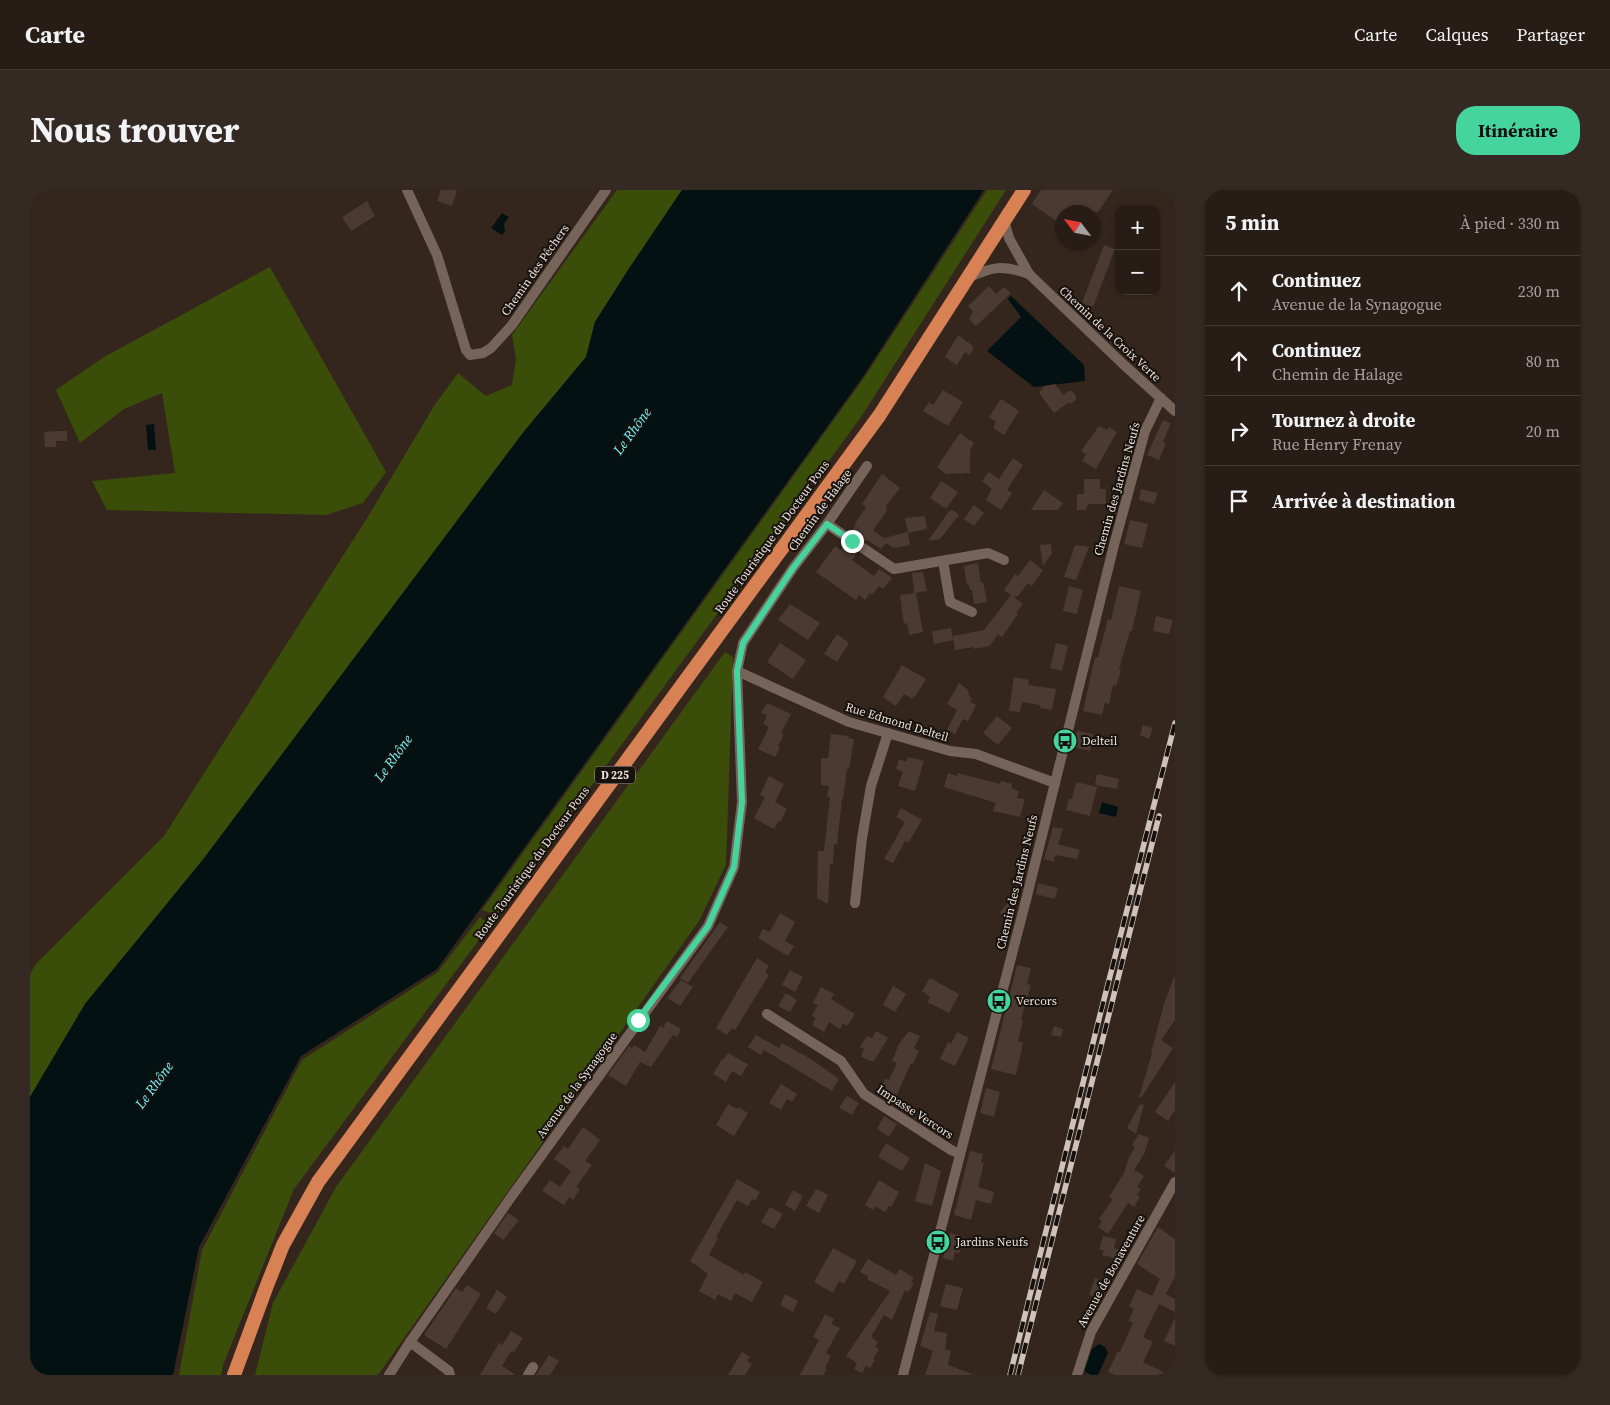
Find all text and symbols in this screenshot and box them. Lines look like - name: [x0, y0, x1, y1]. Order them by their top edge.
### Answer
- text: Carte: [25, 18, 85, 51]
- text: Carte: [1354, 22, 1397, 47]
- text: Calques: [1425, 22, 1489, 47]
- text: Partager: [1517, 22, 1585, 47]
- text: Nous trouver: [30, 106, 239, 154]
- button: Itinéraire: [1456, 106, 1580, 155]
- north arrow: [1055, 205, 1100, 250]
- map controls: [1115, 205, 1160, 295]
- button: +: [1115, 205, 1160, 250]
- text: 5 min: [1225, 208, 1280, 237]
- text: À pied · 330 m: [1460, 212, 1560, 234]
- street label: Chemin des Pêchers: [497, 221, 573, 319]
- button: −: [1115, 250, 1160, 295]
- text: Continuez: [1272, 267, 1361, 293]
- icon: ahead: [1225, 277, 1253, 305]
- text: 230 m: [1518, 280, 1560, 302]
- street label: Chemin de la Croix Verte: [1056, 283, 1164, 385]
- text: Avenue de la Synagogue: [1272, 293, 1442, 315]
- text: Continuez: [1272, 337, 1361, 363]
- icon: ahead: [1225, 347, 1253, 375]
- text: 80 m: [1526, 350, 1560, 372]
- text: Chemin de Halage: [1272, 363, 1403, 385]
- water label: Le Rhône: [608, 403, 656, 459]
- text: Tournez à droite: [1272, 407, 1415, 433]
- icon: right: [1225, 417, 1253, 445]
- street label: Chemin des Jardins Neufs: [1090, 420, 1144, 558]
- text: 20 m: [1526, 420, 1560, 442]
- text: Rue Henry Frenay: [1272, 433, 1402, 455]
- street label: Route Touristique du Docteur Pons: [711, 457, 833, 617]
- street label: Chemin de Halage: [785, 466, 855, 554]
- icon: arrive: [1225, 487, 1253, 515]
- text: Arrivée à destination: [1272, 488, 1455, 514]
- route end: [841, 530, 864, 553]
- street label: Rue Edmond Delteil: [843, 699, 951, 745]
- bus stop icon: Delteil: [1052, 728, 1078, 754]
- water label: Le Rhône: [369, 730, 417, 786]
- place label: Delteil: [1082, 733, 1118, 749]
- road number: D 225: [595, 766, 635, 784]
- street label: Route Touristique du Docteur Pons: [471, 783, 593, 943]
- street label: Chemin des Jardins Neufs: [992, 813, 1042, 951]
- bus stop icon: Vercors: [986, 988, 1012, 1014]
- place label: Vercors: [1016, 993, 1057, 1009]
- route start: [627, 1009, 650, 1032]
- street label: Avenue de la Synagogue: [533, 1029, 621, 1141]
- water label: Le Rhône: [130, 1057, 178, 1113]
- street label: Impasse Vercors: [874, 1081, 956, 1143]
- street label: Avenue de Bonaventure: [1073, 1212, 1149, 1330]
- bus stop icon: Jardins Neufs: [925, 1229, 951, 1255]
- place label: Jardins Neufs: [955, 1234, 1028, 1250]

